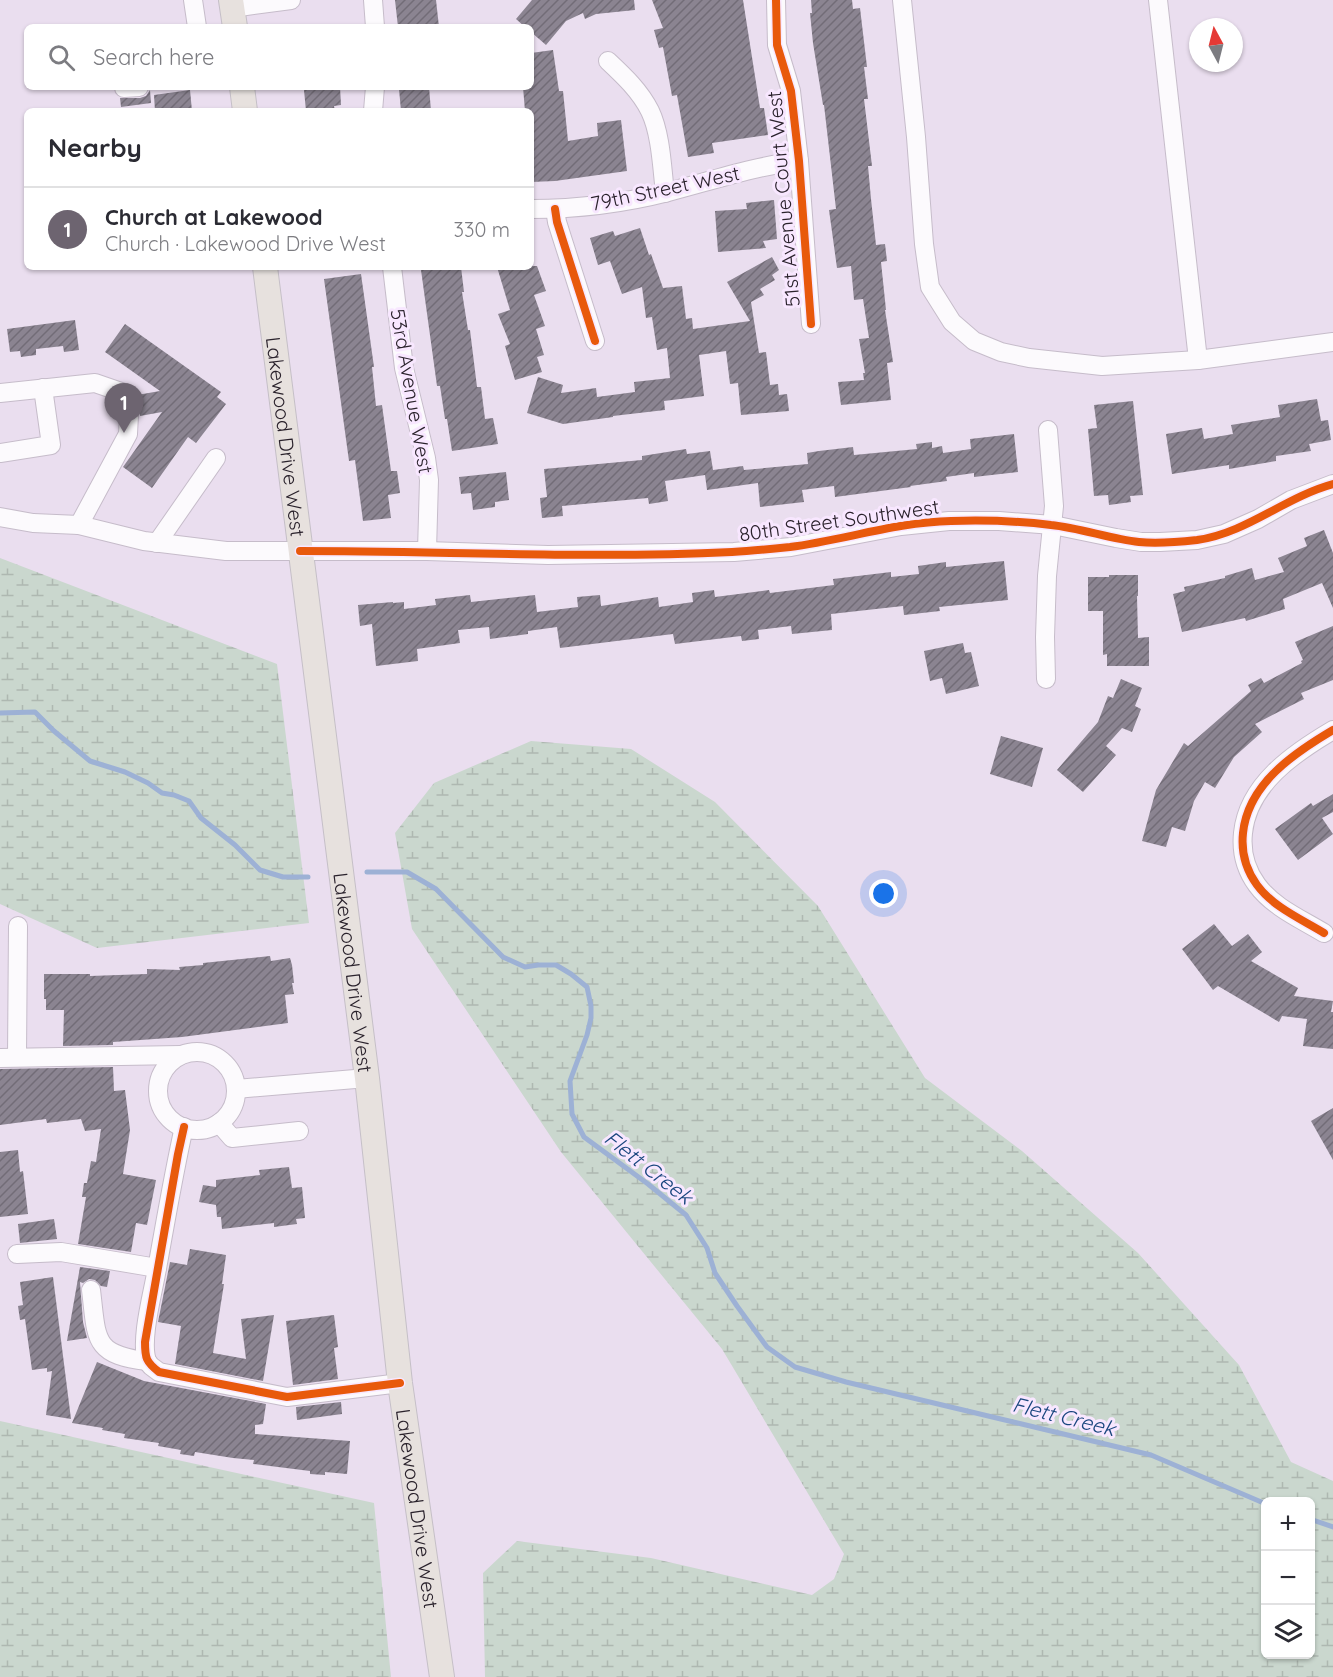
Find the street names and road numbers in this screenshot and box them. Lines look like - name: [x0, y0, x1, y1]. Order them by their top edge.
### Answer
- street label: 51st Avenue Court West: [761, 90, 805, 308]
- street label: 79th Street West: [588, 160, 742, 216]
- street label: 53rd Avenue West: [385, 307, 439, 475]
- street label: Lakewood Drive West: [261, 335, 311, 538]
- street label: 80th Street Southwest: [737, 494, 941, 546]
- street label: Lakewood Drive West: [329, 871, 379, 1074]
- street label: Lakewood Drive West: [391, 1407, 445, 1610]

